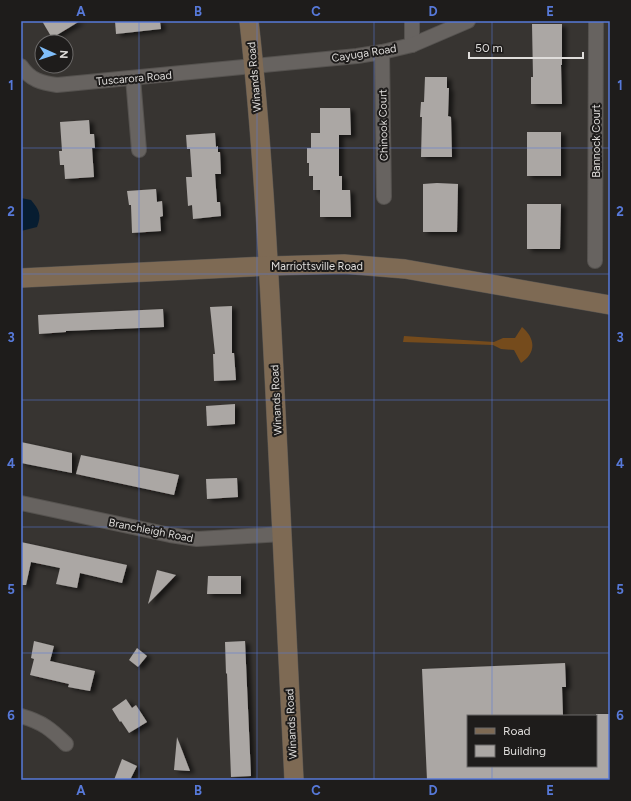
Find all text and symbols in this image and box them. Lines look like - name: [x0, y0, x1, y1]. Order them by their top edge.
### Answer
- text: A: [76, 4, 86, 19]
- text: B: [194, 4, 202, 19]
- text: C: [311, 4, 321, 19]
- text: D: [428, 4, 438, 19]
- text: E: [546, 4, 554, 19]
- north arrow: [34, 34, 74, 74]
- scale bar: [469, 34, 583, 60]
- street label: Winands Road: [245, 41, 264, 113]
- text: 50 m: [475, 41, 503, 55]
- street label: Cayuga Road: [331, 42, 397, 65]
- text: N: [57, 50, 70, 59]
- street label: Tuscarora Road: [96, 69, 172, 88]
- text: 1: [8, 78, 14, 93]
- text: 1: [617, 78, 623, 93]
- street label: Chinook Court: [376, 89, 391, 161]
- street label: Bannock Court: [590, 104, 603, 178]
- text: 2: [7, 204, 15, 219]
- text: 2: [616, 204, 624, 219]
- street label: Marriottsville Road: [271, 260, 363, 273]
- text: 3: [7, 330, 15, 345]
- text: 3: [616, 330, 624, 345]
- street label: Winands Road: [268, 364, 285, 436]
- text: 4: [7, 456, 15, 471]
- text: 4: [616, 456, 624, 471]
- street label: Branchleigh Road: [108, 516, 194, 545]
- text: 5: [7, 582, 15, 597]
- text: 5: [616, 582, 624, 597]
- street label: Winands Road: [283, 688, 300, 760]
- text: 6: [7, 708, 15, 723]
- text: 6: [616, 708, 624, 723]
- legend: [467, 715, 597, 767]
- text: Road: [503, 724, 531, 738]
- text: Building: [503, 744, 546, 758]
- text: A: [76, 783, 86, 798]
- text: B: [194, 783, 202, 798]
- text: C: [311, 783, 321, 798]
- text: D: [428, 783, 438, 798]
- text: E: [546, 783, 554, 798]

